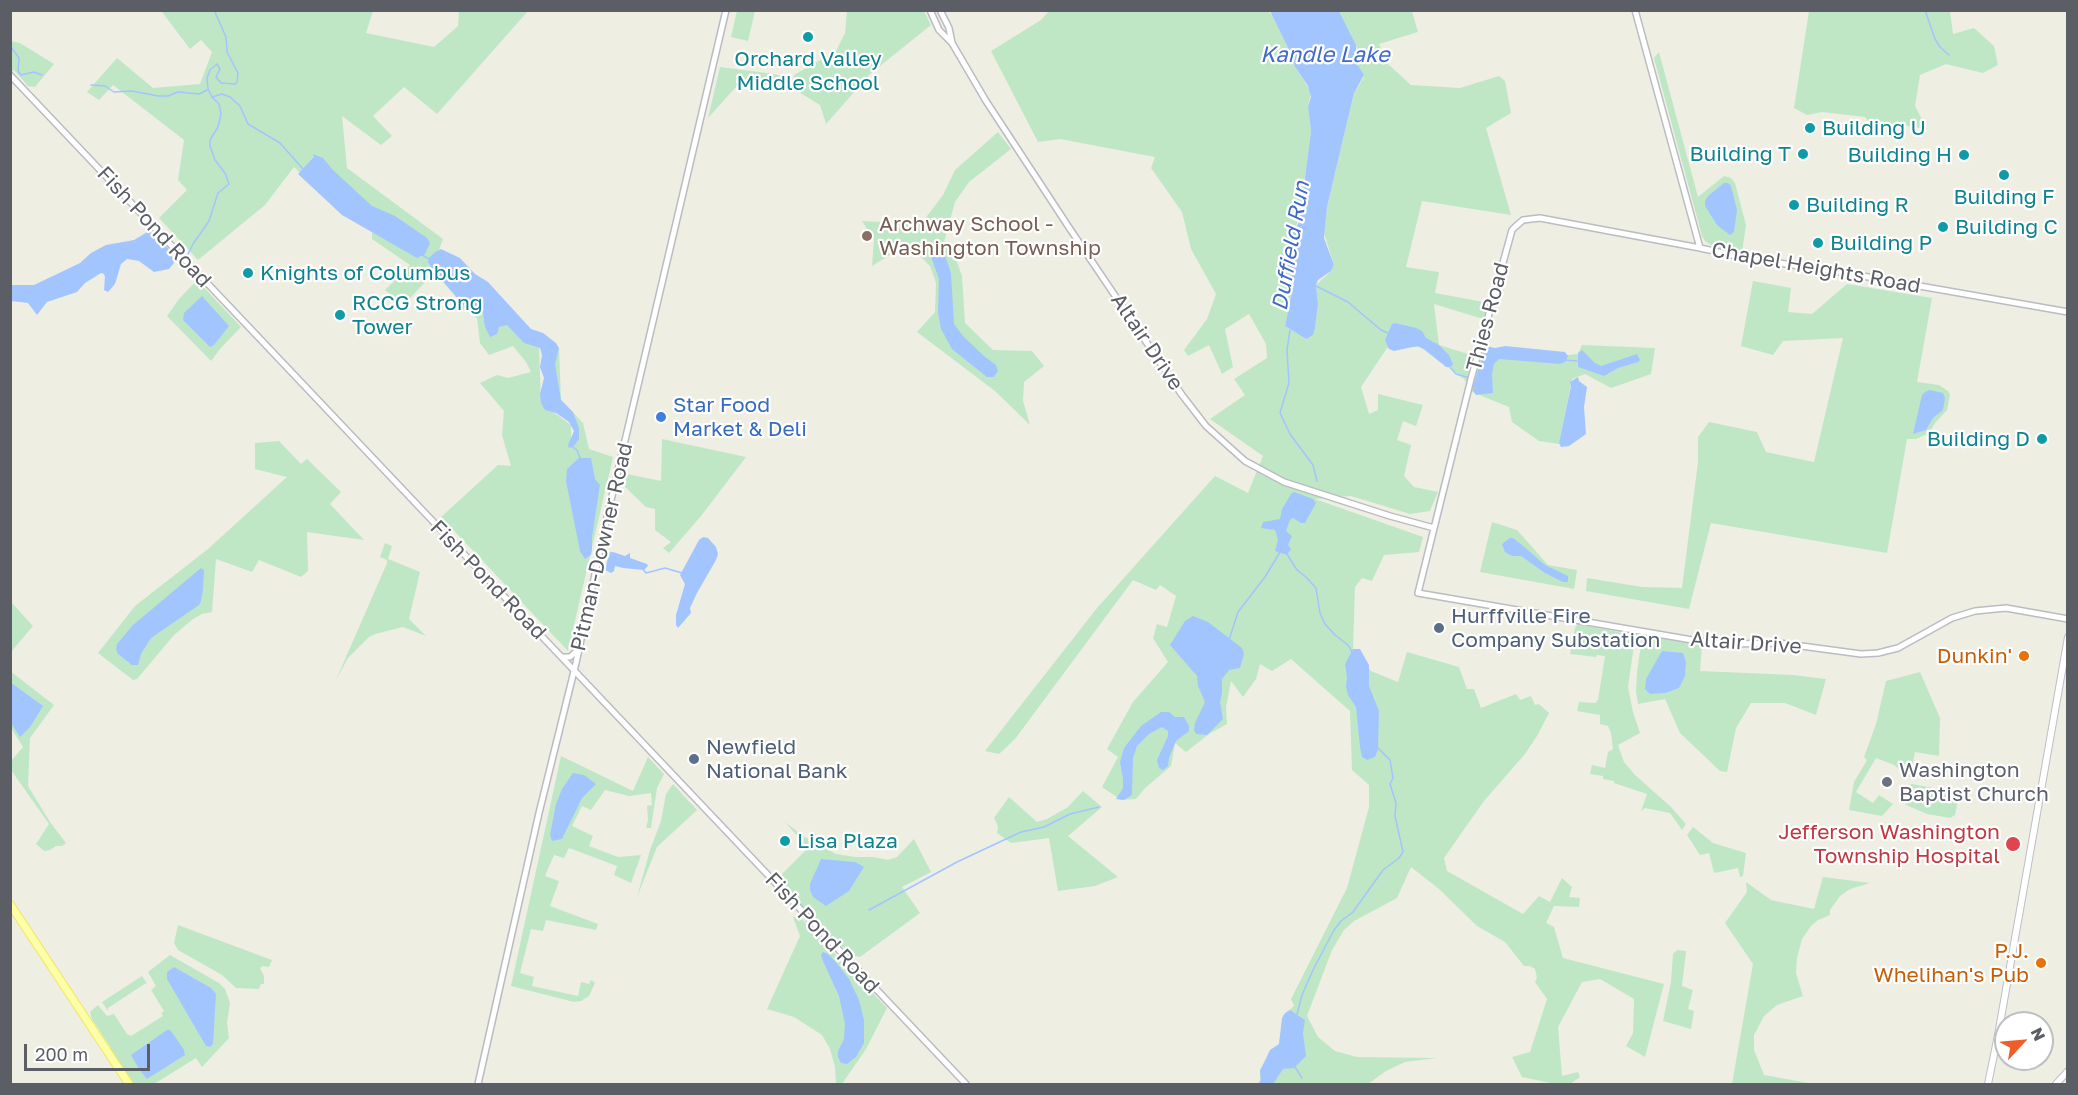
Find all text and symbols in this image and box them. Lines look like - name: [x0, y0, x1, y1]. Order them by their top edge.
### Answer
- marker: Orchard Valley Middle School: [801, 30, 815, 44]
- water label: Kandle Lake: [1260, 42, 1390, 68]
- place label: Orchard Valley Middle School: [734, 46, 882, 96]
- place label: Building U: [1822, 115, 1926, 141]
- marker: Building U: [1803, 121, 1817, 135]
- place label: Building T: [1689, 141, 1791, 167]
- place label: Building H: [1848, 142, 1952, 168]
- marker: Building T: [1796, 147, 1810, 161]
- marker: Building H: [1957, 148, 1971, 162]
- street label: Fish Pond Road: [92, 161, 216, 293]
- marker: Building F: [1997, 168, 2011, 182]
- water label: Duffield Run: [1267, 179, 1315, 313]
- place label: Building F: [1953, 184, 2055, 210]
- place label: Building R: [1806, 192, 1909, 218]
- marker: Building R: [1787, 198, 1801, 212]
- place label: Archway School - Washington Township: [879, 211, 1101, 261]
- place label: Building C: [1955, 214, 2058, 240]
- marker: Building C: [1936, 220, 1950, 234]
- marker: Archway School - Washington Township: [860, 229, 874, 243]
- place label: Building P: [1830, 230, 1932, 256]
- marker: Building P: [1811, 236, 1825, 250]
- street label: Chapel Heights Road: [1710, 237, 1922, 299]
- place label: Knights of Columbus: [260, 260, 470, 286]
- street label: Thies Road: [1461, 260, 1515, 374]
- marker: Knights of Columbus: [241, 266, 255, 280]
- street label: Altair Drive: [1105, 289, 1189, 395]
- place label: RCCG Strong Tower: [352, 290, 483, 340]
- marker: RCCG Strong Tower: [333, 308, 347, 322]
- place label: Star Food Market & Deli: [673, 392, 807, 442]
- marker: Star Food Market & Deli: [654, 410, 668, 424]
- place label: Building D: [1927, 426, 2030, 452]
- marker: Building D: [2035, 432, 2049, 446]
- street label: Pitman-Downer Road: [566, 440, 638, 654]
- street label: Fish Pond Road: [425, 515, 551, 645]
- place label: Hurffville Fire Company Substation: [1451, 603, 1661, 653]
- marker: Hurffville Fire Company Substation: [1432, 621, 1446, 635]
- street label: Altair Drive: [1690, 627, 1802, 659]
- place label: Dunkin': [1937, 643, 2012, 669]
- marker: Dunkin': [2017, 649, 2031, 663]
- place label: Newfield National Bank: [706, 734, 848, 784]
- marker: Newfield National Bank: [687, 752, 701, 766]
- place label: Washington Baptist Church: [1899, 757, 2049, 807]
- marker: Washington Baptist Church: [1880, 775, 1894, 789]
- place label: Jefferson Washington Township Hospital: [1778, 819, 2000, 869]
- place label: Lisa Plaza: [797, 828, 898, 854]
- marker: Lisa Plaza: [778, 834, 792, 848]
- marker: Jefferson Washington Township Hospital: [2004, 835, 2022, 853]
- street label: Fish Pond Road: [760, 867, 884, 999]
- place label: P.J. Whelihan's Pub: [1874, 938, 2029, 988]
- marker: P.J. Whelihan's Pub: [2034, 956, 2048, 970]
- north arrow: [1994, 1011, 2054, 1071]
- text: N: [2027, 1024, 2050, 1044]
- scale bar: [27, 1032, 153, 1070]
- text: 200 m: [35, 1043, 88, 1065]

